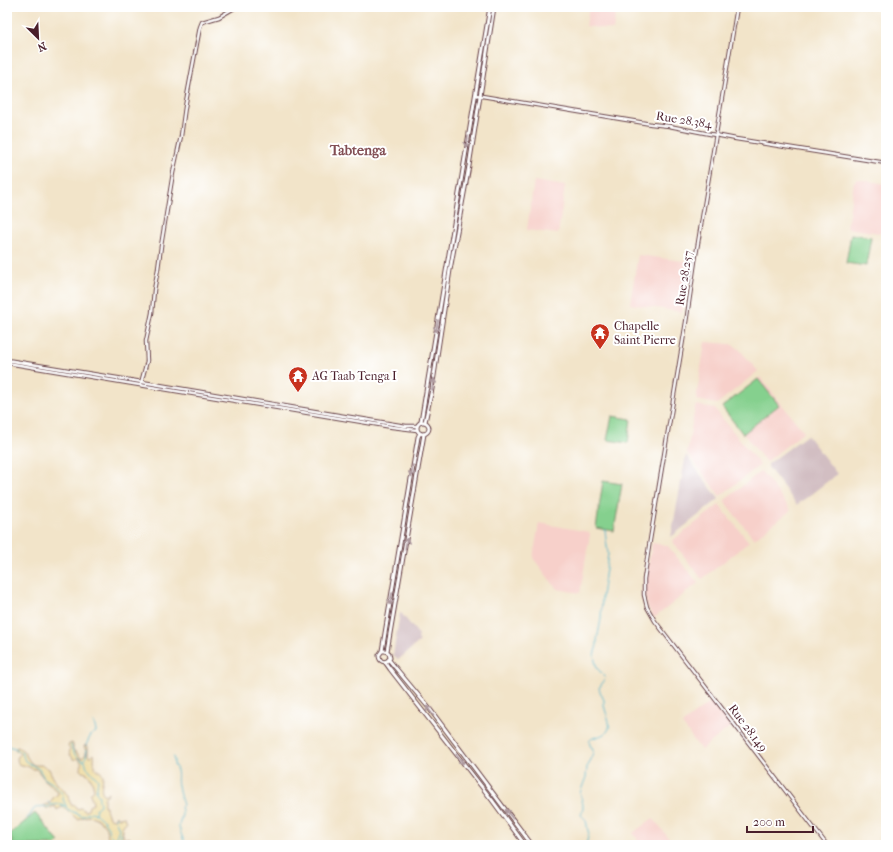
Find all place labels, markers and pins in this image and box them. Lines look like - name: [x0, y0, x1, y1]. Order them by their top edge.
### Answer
- place label: Chapelle Saint Pierre: [614, 319, 676, 347]
- temple icon: Chapelle Saint Pierre: [589, 322, 611, 350]
- temple icon: AG Taab Tenga I: [287, 365, 309, 393]
- place label: AG Taab Tenga I: [311, 369, 397, 383]

